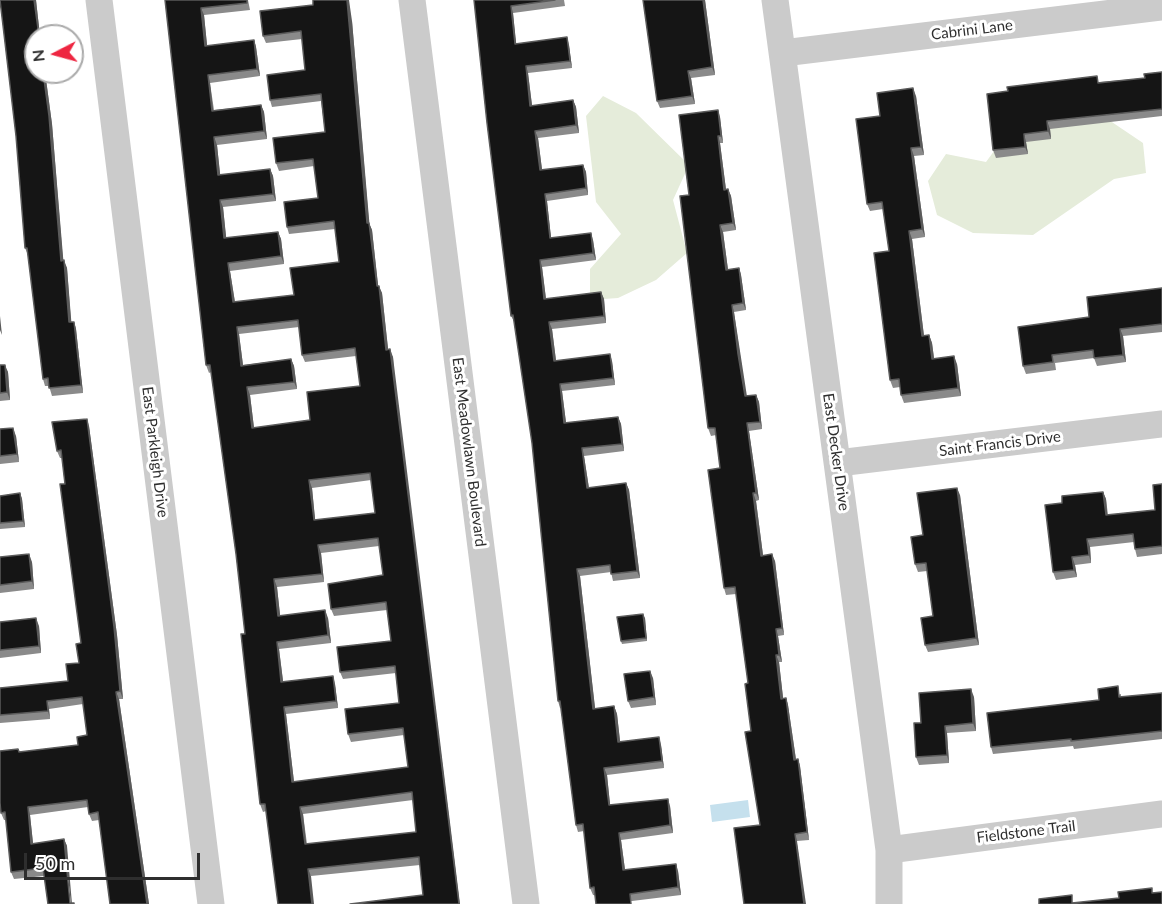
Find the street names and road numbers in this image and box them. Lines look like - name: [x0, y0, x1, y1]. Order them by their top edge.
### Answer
- street label: Cabrini Lane: [930, 16, 1014, 44]
- street label: East Meadowlawn Boulevard: [448, 356, 490, 548]
- street label: East Parkleigh Drive: [138, 385, 172, 519]
- street label: East Decker Drive: [819, 392, 853, 512]
- street label: Saint Francis Drive: [938, 428, 1062, 460]
- street label: Fieldstone Trail: [976, 817, 1076, 847]

